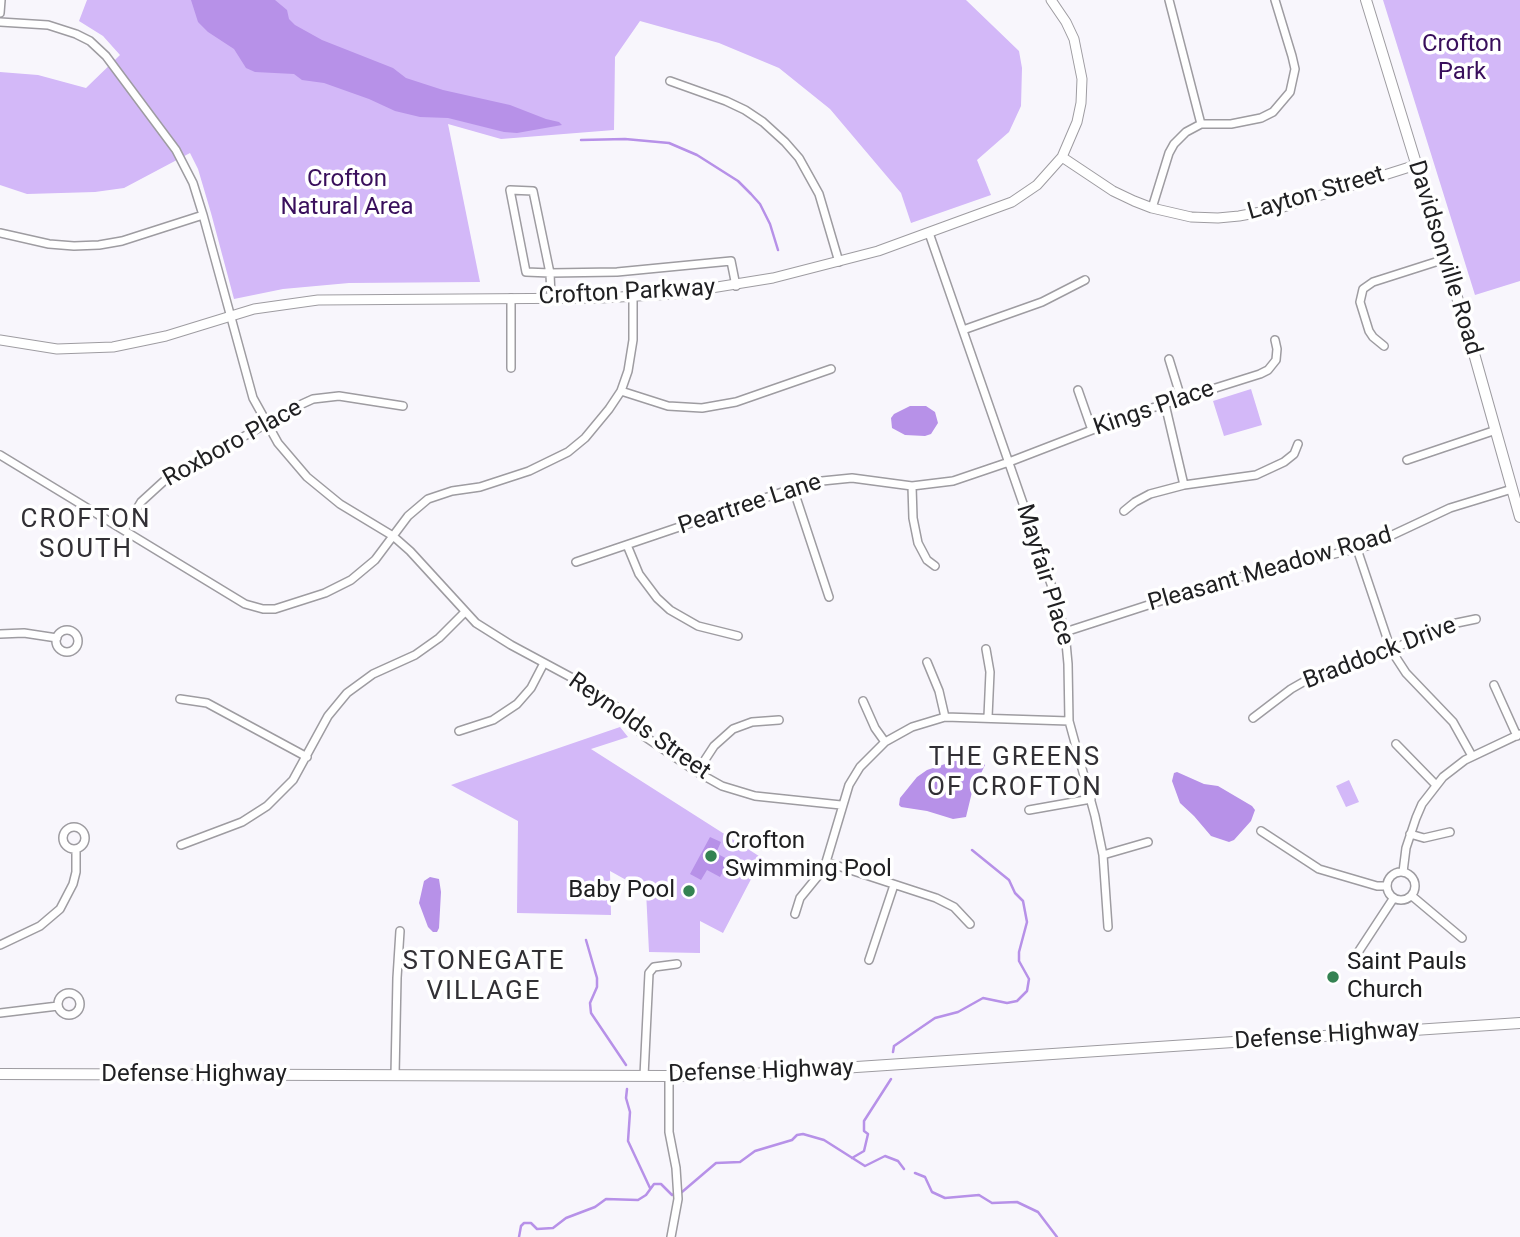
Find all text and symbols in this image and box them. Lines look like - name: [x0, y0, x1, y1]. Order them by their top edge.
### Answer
- park label: Crofton Park: [1422, 31, 1502, 87]
- street label: Davidsonville Road: [1401, 157, 1487, 359]
- street label: Layton Street: [1244, 161, 1388, 227]
- park label: Crofton Natural Area: [280, 166, 414, 222]
- street label: Crofton Parkway: [538, 274, 716, 312]
- street label: Kings Place: [1090, 375, 1218, 443]
- street label: Roxboro Place: [159, 394, 307, 494]
- street label: Peartree Lane: [675, 468, 825, 542]
- street label: Mayfair Place: [1009, 501, 1079, 649]
- district label: CROFTON SOUTH: [21, 504, 151, 566]
- street label: Pleasant Meadow Road: [1145, 521, 1395, 619]
- street label: Braddock Drive: [1300, 612, 1460, 696]
- street label: Reynolds Street: [562, 667, 716, 787]
- district label: THE GREENS OF CROFTON: [928, 742, 1102, 804]
- place label: Crofton Swimming Pool: [725, 828, 892, 884]
- marker: Crofton Swimming Pool: [703, 848, 719, 864]
- place label: Baby Pool: [568, 877, 675, 905]
- marker: Baby Pool: [681, 883, 697, 899]
- district label: STONEGATE VILLAGE: [404, 946, 564, 1007]
- place label: Saint Pauls Church: [1347, 949, 1467, 1005]
- marker: Saint Pauls Church: [1325, 969, 1341, 985]
- street label: Defense Highway: [1233, 1015, 1421, 1057]
- street label: Defense Highway: [668, 1054, 854, 1090]
- street label: Defense Highway: [101, 1061, 287, 1089]

